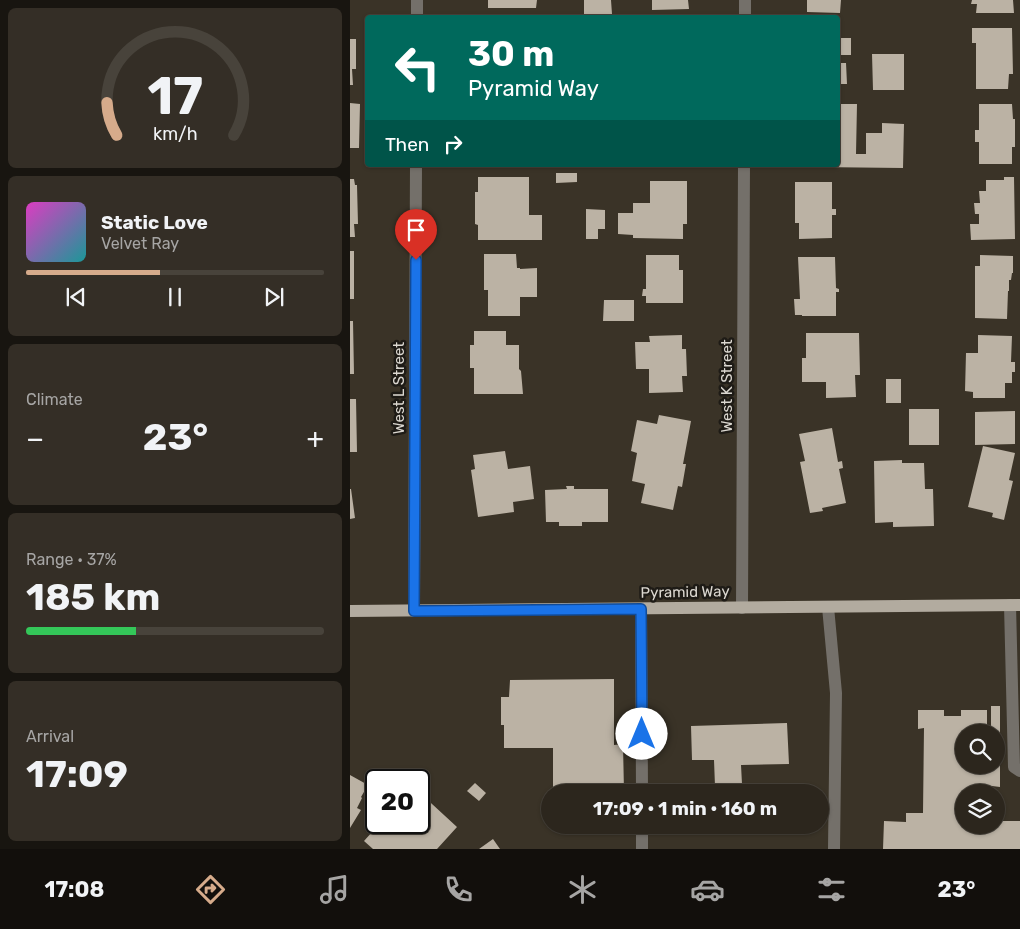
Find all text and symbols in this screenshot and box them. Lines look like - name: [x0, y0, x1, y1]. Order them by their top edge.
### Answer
- text: 30 m: [468, 33, 554, 75]
- icon: left: [385, 35, 450, 100]
- text: 17: [147, 65, 203, 127]
- text: Pyramid Way: [468, 75, 599, 102]
- text: km/h: [153, 123, 197, 144]
- icon: right: [439, 130, 467, 158]
- text: Then: [385, 133, 429, 156]
- pin: [395, 209, 437, 260]
- text: Static Love: [101, 211, 208, 234]
- icon: arrive: [402, 216, 430, 244]
- text: Velvet Ray: [101, 234, 179, 253]
- icon: previous: [62, 283, 90, 311]
- icon: pause: [161, 283, 189, 311]
- icon: next: [260, 283, 288, 311]
- street label: West K Street: [718, 339, 736, 433]
- street label: West L Street: [390, 342, 408, 434]
- text: Climate: [26, 390, 83, 409]
- text: 23°: [143, 414, 208, 460]
- text: −: [26, 422, 44, 455]
- text: +: [307, 422, 324, 455]
- text: Range · 37%: [26, 550, 117, 569]
- text: 185 km: [26, 574, 160, 620]
- street label: Pyramid Way: [640, 582, 730, 602]
- position arrow: [615, 707, 667, 759]
- map controls: [955, 724, 1005, 834]
- button: search: [955, 724, 1005, 774]
- text: Arrival: [26, 727, 74, 746]
- text: 17:09: [26, 751, 128, 797]
- speed limit sign: 20: [365, 769, 430, 834]
- button: layers: [955, 784, 1005, 834]
- text: 17:09 · 1 min · 160 m: [593, 797, 777, 820]
- icon: directions: [193, 872, 228, 907]
- icon: music: [317, 872, 352, 907]
- icon: phone: [441, 872, 476, 907]
- icon: climate: [565, 872, 600, 907]
- icon: car: [690, 872, 725, 907]
- icon: filters: [814, 872, 849, 907]
- text: 17:08: [45, 876, 104, 903]
- text: 23°: [938, 876, 975, 903]

